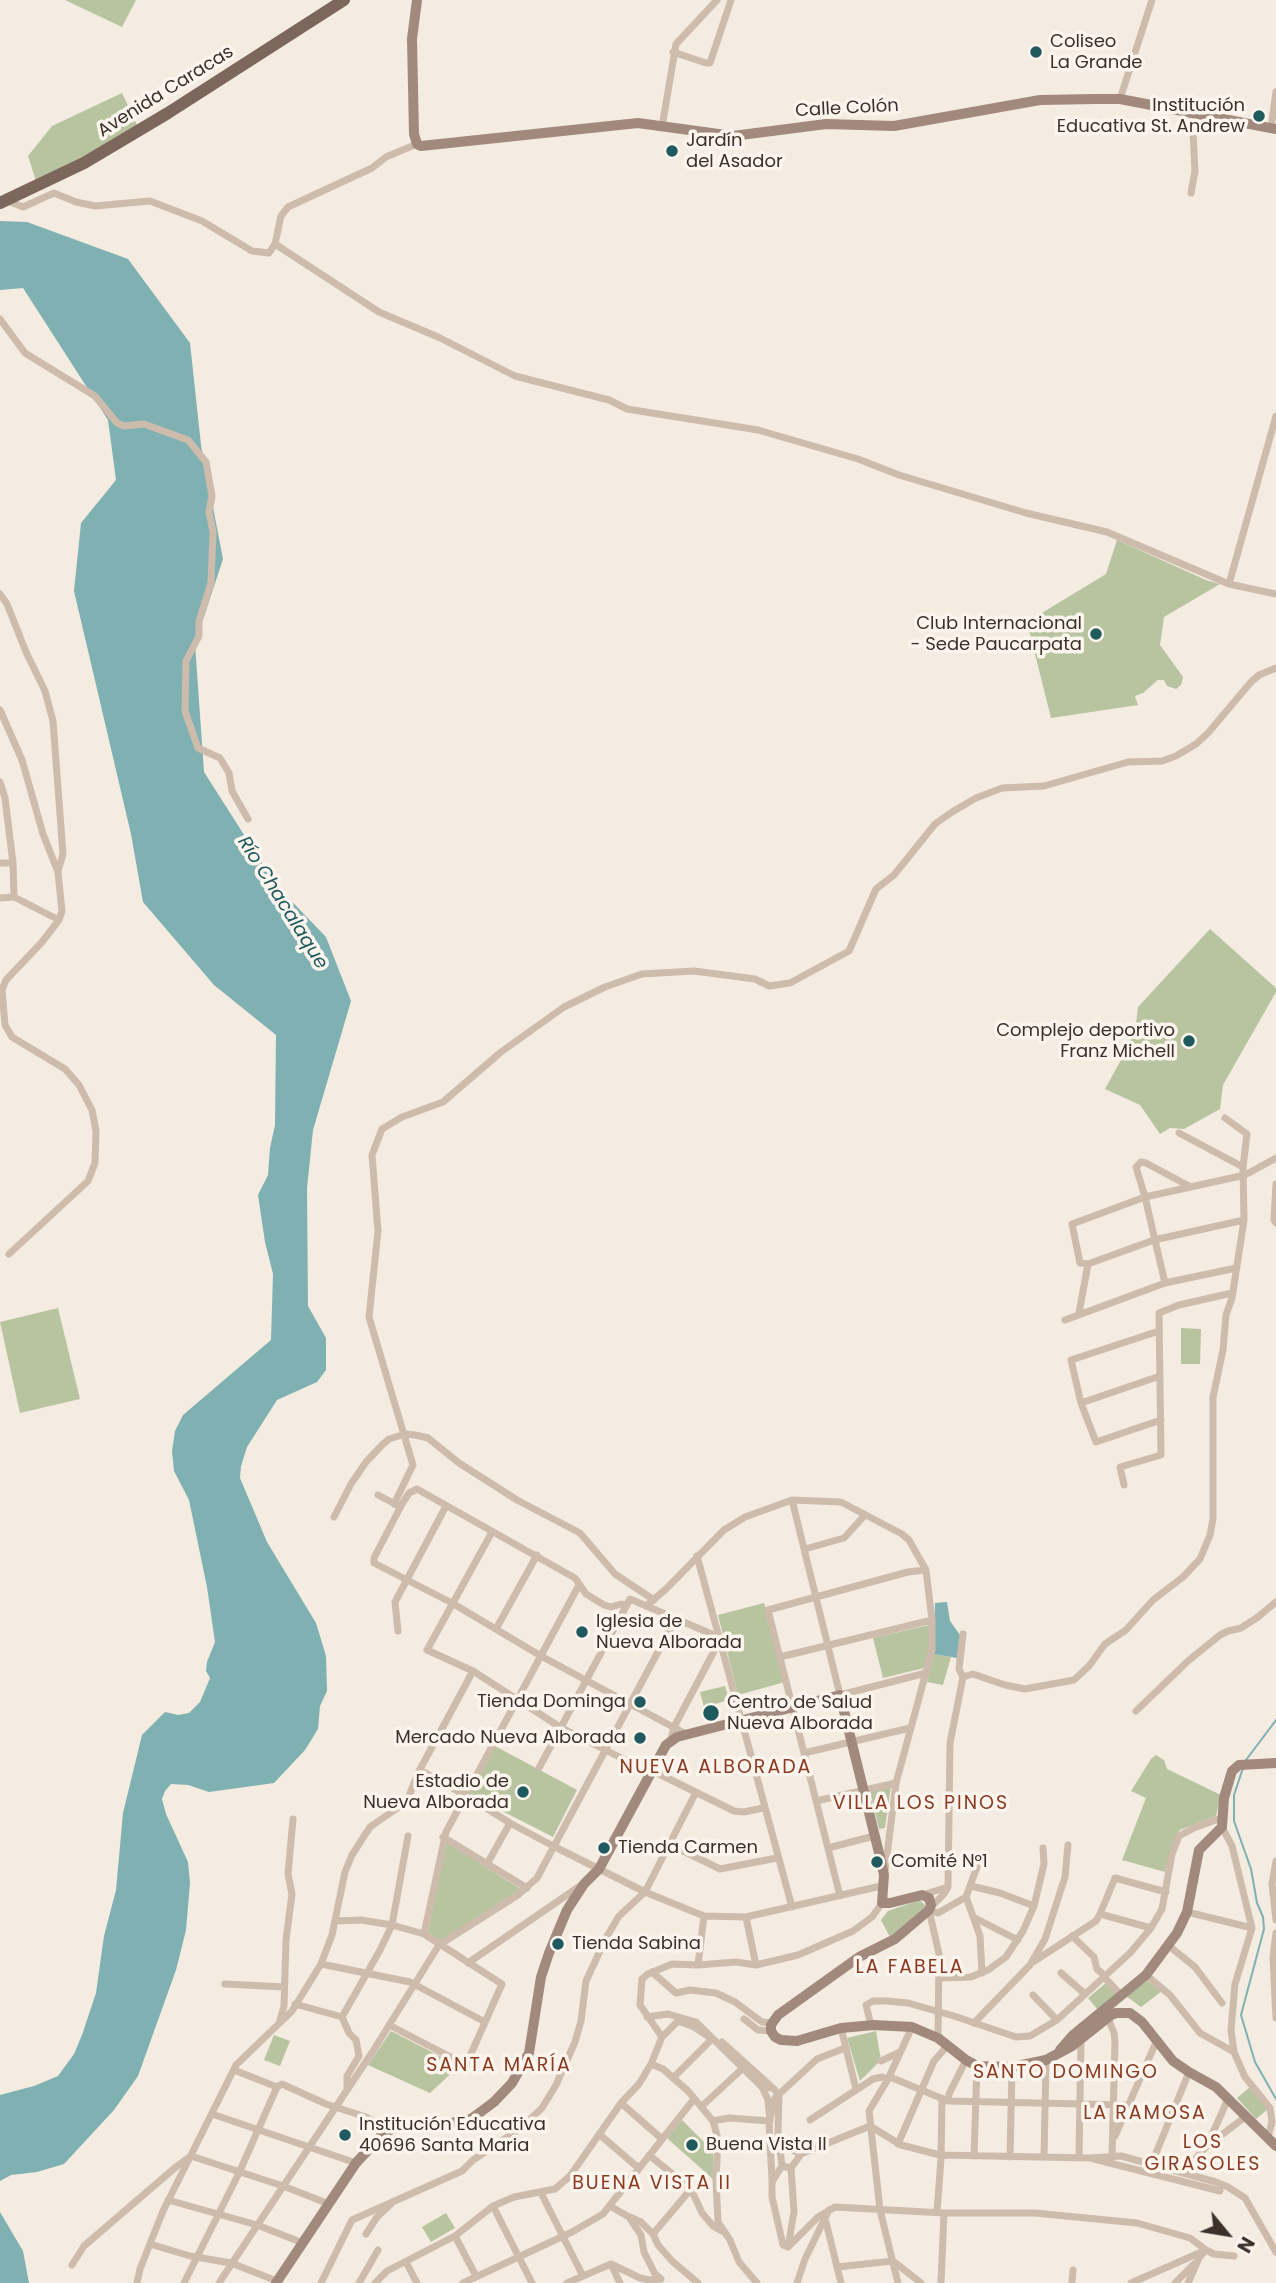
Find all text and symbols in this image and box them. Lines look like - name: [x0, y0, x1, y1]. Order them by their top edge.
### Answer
- place label: Coliseo La Grande: [1050, 31, 1142, 74]
- street label: Avenida Caracas: [94, 42, 238, 142]
- marker: Coliseo La Grande: [1028, 44, 1044, 60]
- street label: Calle Colón: [795, 95, 899, 123]
- place label: Institución Educativa St. Andrew: [1057, 95, 1245, 138]
- marker: Institución Educativa St. Andrew: [1251, 108, 1267, 124]
- place label: Jardín del Asador: [686, 130, 783, 172]
- marker: Jardín del Asador: [664, 143, 680, 159]
- place label: Club Internacional - Sede Paucarpata: [910, 613, 1082, 656]
- marker: Club Internacional - Sede Paucarpata: [1088, 626, 1104, 642]
- water label: Río Chacalaque: [232, 832, 332, 974]
- place label: Complejo deportivo Franz Michell: [996, 1020, 1175, 1062]
- marker: Complejo deportivo Franz Michell: [1181, 1033, 1197, 1049]
- place label: Iglesia de Nueva Alborada: [596, 1611, 742, 1654]
- marker: Iglesia de Nueva Alborada: [574, 1624, 590, 1640]
- place label: Tienda Dominga: [477, 1691, 626, 1713]
- place label: Centro de Salud Nueva Alborada: [727, 1692, 873, 1734]
- marker: Tienda Dominga: [632, 1694, 648, 1710]
- marker: Centro de Salud Nueva Alborada: [701, 1703, 721, 1723]
- place label: Mercado Nueva Alborada: [395, 1727, 626, 1749]
- marker: Mercado Nueva Alborada: [632, 1730, 648, 1746]
- district label: NUEVA ALBORADA: [621, 1757, 811, 1779]
- place label: Estadio de Nueva Alborada: [363, 1771, 509, 1814]
- marker: Estadio de Nueva Alborada: [515, 1784, 531, 1800]
- district label: VILLA LOS PINOS: [835, 1793, 1007, 1815]
- place label: Tienda Carmen: [618, 1837, 758, 1859]
- marker: Tienda Carmen: [596, 1840, 612, 1856]
- place label: Comité N°1: [891, 1851, 988, 1873]
- marker: Comité N°1: [869, 1854, 885, 1870]
- place label: Tienda Sabina: [572, 1933, 701, 1955]
- marker: Tienda Sabina: [550, 1936, 566, 1952]
- district label: LA FABELA: [857, 1957, 963, 1979]
- district label: SANTA MARÍA: [428, 2055, 570, 2077]
- district label: SANTO DOMINGO: [975, 2062, 1157, 2084]
- district label: LA RAMOSA: [1084, 2103, 1206, 2125]
- place label: Institución Educativa 40696 Santa Maria: [359, 2114, 546, 2156]
- marker: Institución Educativa 40696 Santa Maria: [337, 2127, 353, 2143]
- district label: LOS GIRASOLES: [1146, 2132, 1260, 2176]
- place label: Buena Vista II: [706, 2134, 827, 2156]
- marker: Buena Vista II: [684, 2137, 700, 2153]
- district label: BUENA VISTA II: [574, 2173, 730, 2195]
- north arrow: [1192, 2199, 1262, 2269]
- text: N: [1230, 2232, 1261, 2258]

